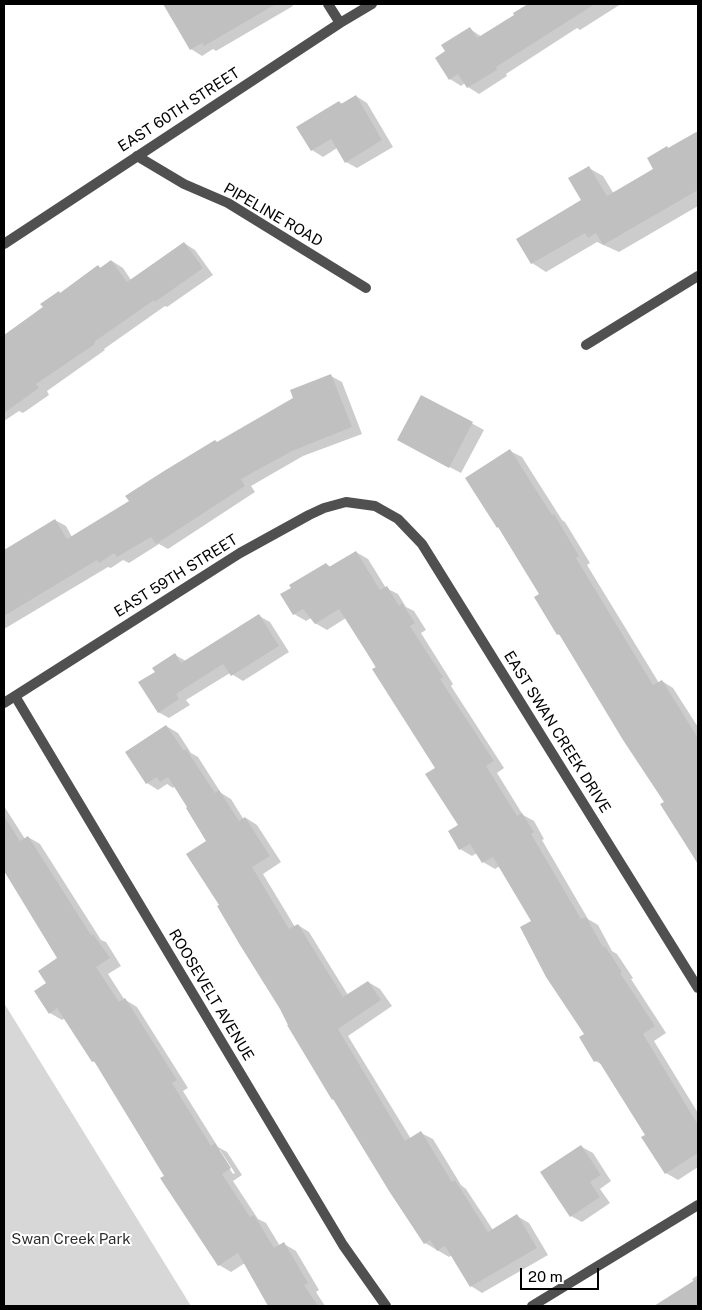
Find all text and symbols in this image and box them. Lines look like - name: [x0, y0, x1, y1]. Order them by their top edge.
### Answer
- street label: EAST 60TH STREET: [115, 64, 243, 156]
- street label: PIPELINE ROAD: [220, 179, 326, 251]
- street label: EAST 59TH STREET: [111, 531, 241, 621]
- street label: EAST SWAN CREEK DRIVE: [500, 648, 614, 816]
- street label: ROOSEVELT AVENUE: [165, 926, 257, 1064]
- park label: Swan Creek Park: [11, 1230, 131, 1248]
- scale bar: [522, 1258, 601, 1290]
- text: 20 m: [528, 1268, 563, 1285]

